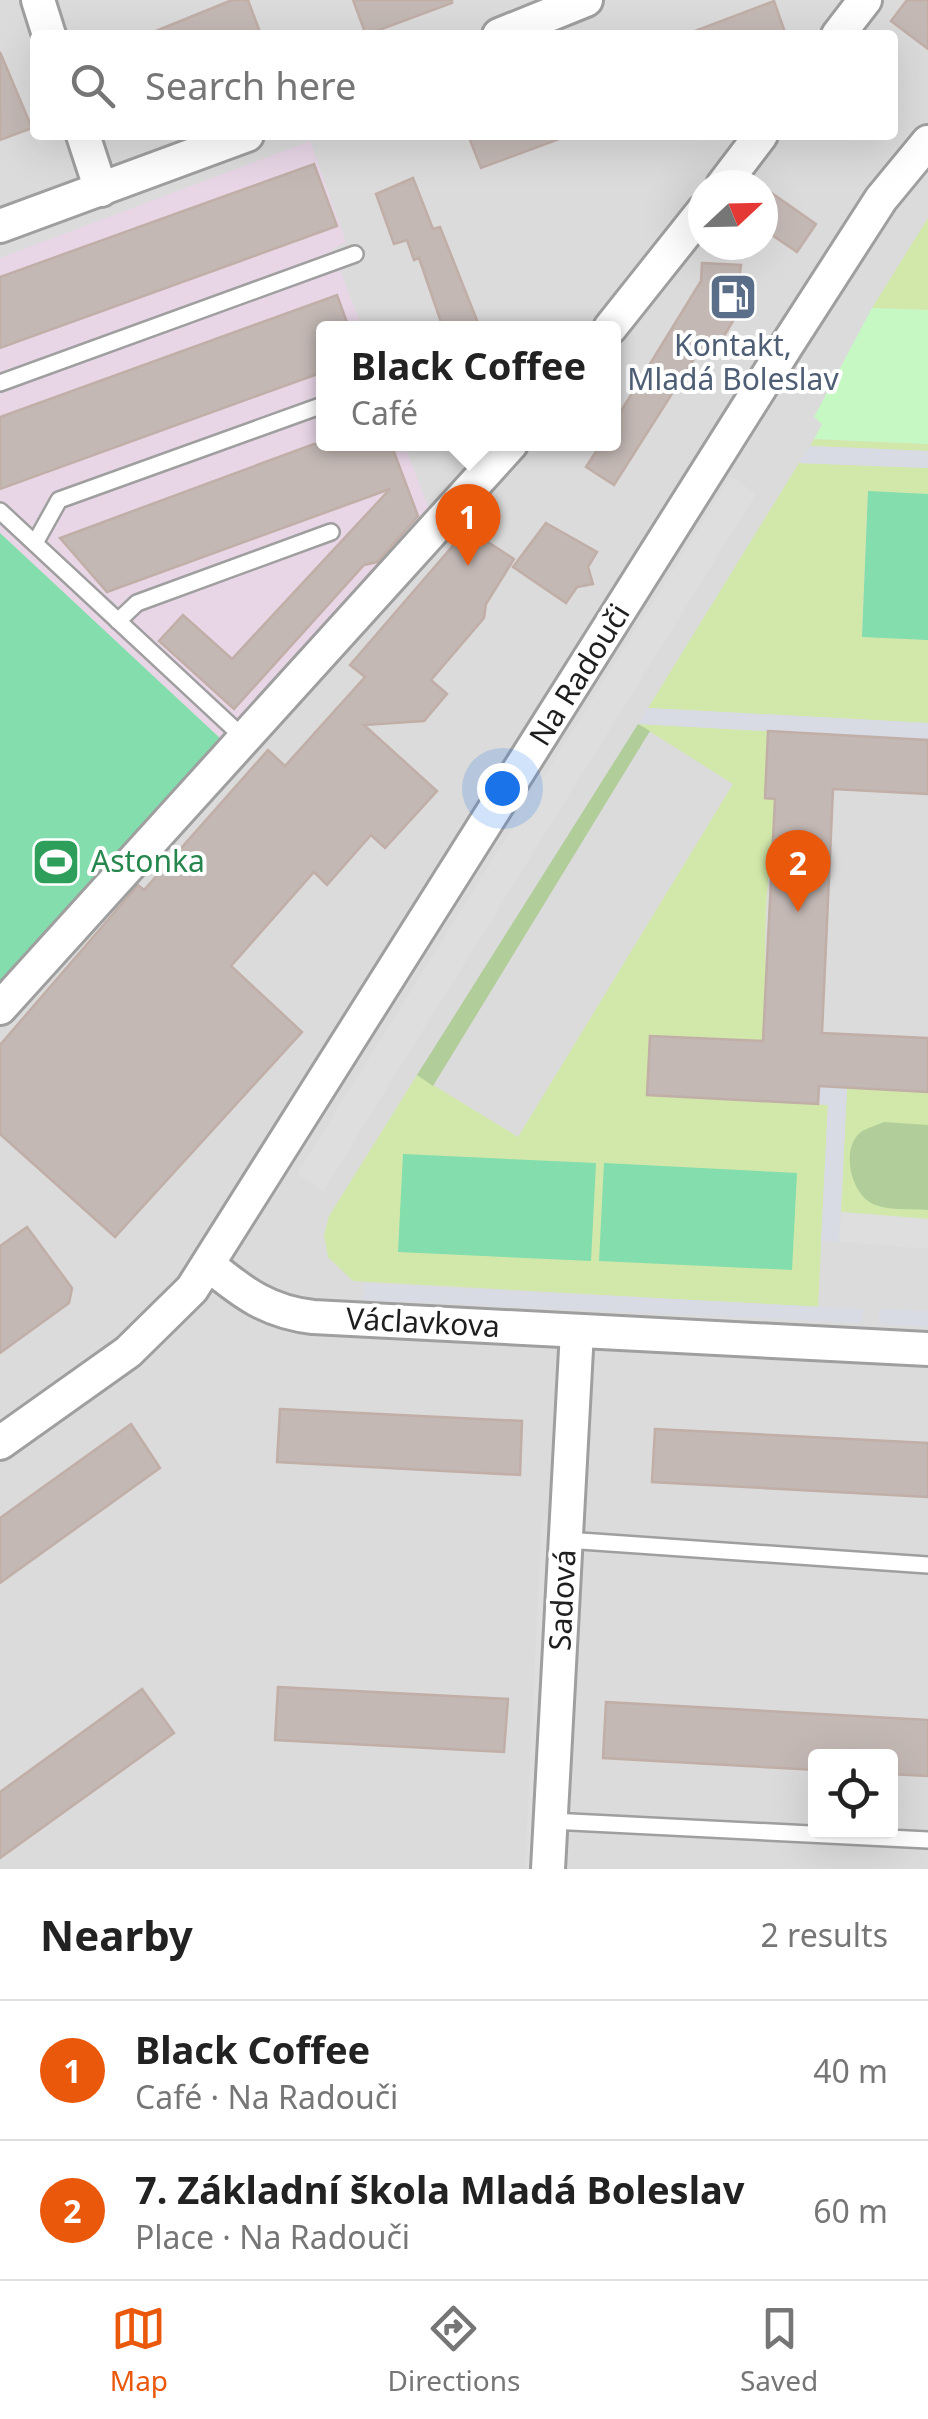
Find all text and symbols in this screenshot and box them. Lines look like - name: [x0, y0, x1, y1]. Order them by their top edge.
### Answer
- search box: [30, 30, 898, 140]
- icon: search: [65, 58, 120, 113]
- text: Search here: [145, 59, 356, 111]
- north arrow: [688, 170, 778, 260]
- fuel station icon: Kontakt, Mladá Boleslav: [707, 271, 759, 323]
- popup: [316, 321, 621, 451]
- place label: Kontakt, Mladá Boleslav: [627, 324, 839, 399]
- text: Black Coffee: [351, 339, 586, 391]
- text: Café: [351, 391, 418, 434]
- pin: 1: [436, 484, 500, 566]
- street label: Na Radouči: [519, 595, 639, 753]
- your location: [477, 763, 528, 814]
- pin: 2: [766, 830, 830, 912]
- sports icon: Astonka: [30, 836, 82, 888]
- place label: Astonka: [91, 840, 205, 881]
- street label: Václavkova: [345, 1297, 501, 1346]
- street label: Sadová: [538, 1548, 585, 1652]
- map controls: [808, 1749, 898, 1839]
- button: locate: [808, 1749, 898, 1839]
- text: Nearby: [40, 1906, 193, 1963]
- text: 2 results: [761, 1913, 888, 1956]
- text: Black Coffee: [135, 2023, 370, 2075]
- text: 1: [63, 2049, 82, 2092]
- text: 40 m: [813, 2049, 888, 2092]
- text: Café · Na Radouči: [135, 2075, 398, 2118]
- text: 7. Základní škola Mladá Boleslav: [135, 2163, 744, 2215]
- text: 2: [63, 2189, 82, 2232]
- text: 60 m: [813, 2189, 888, 2232]
- text: Place · Na Radouči: [135, 2215, 410, 2258]
- tab: Map: [110, 2301, 168, 2399]
- tab: Directions: [388, 2301, 520, 2399]
- tab: Saved: [740, 2301, 818, 2399]

